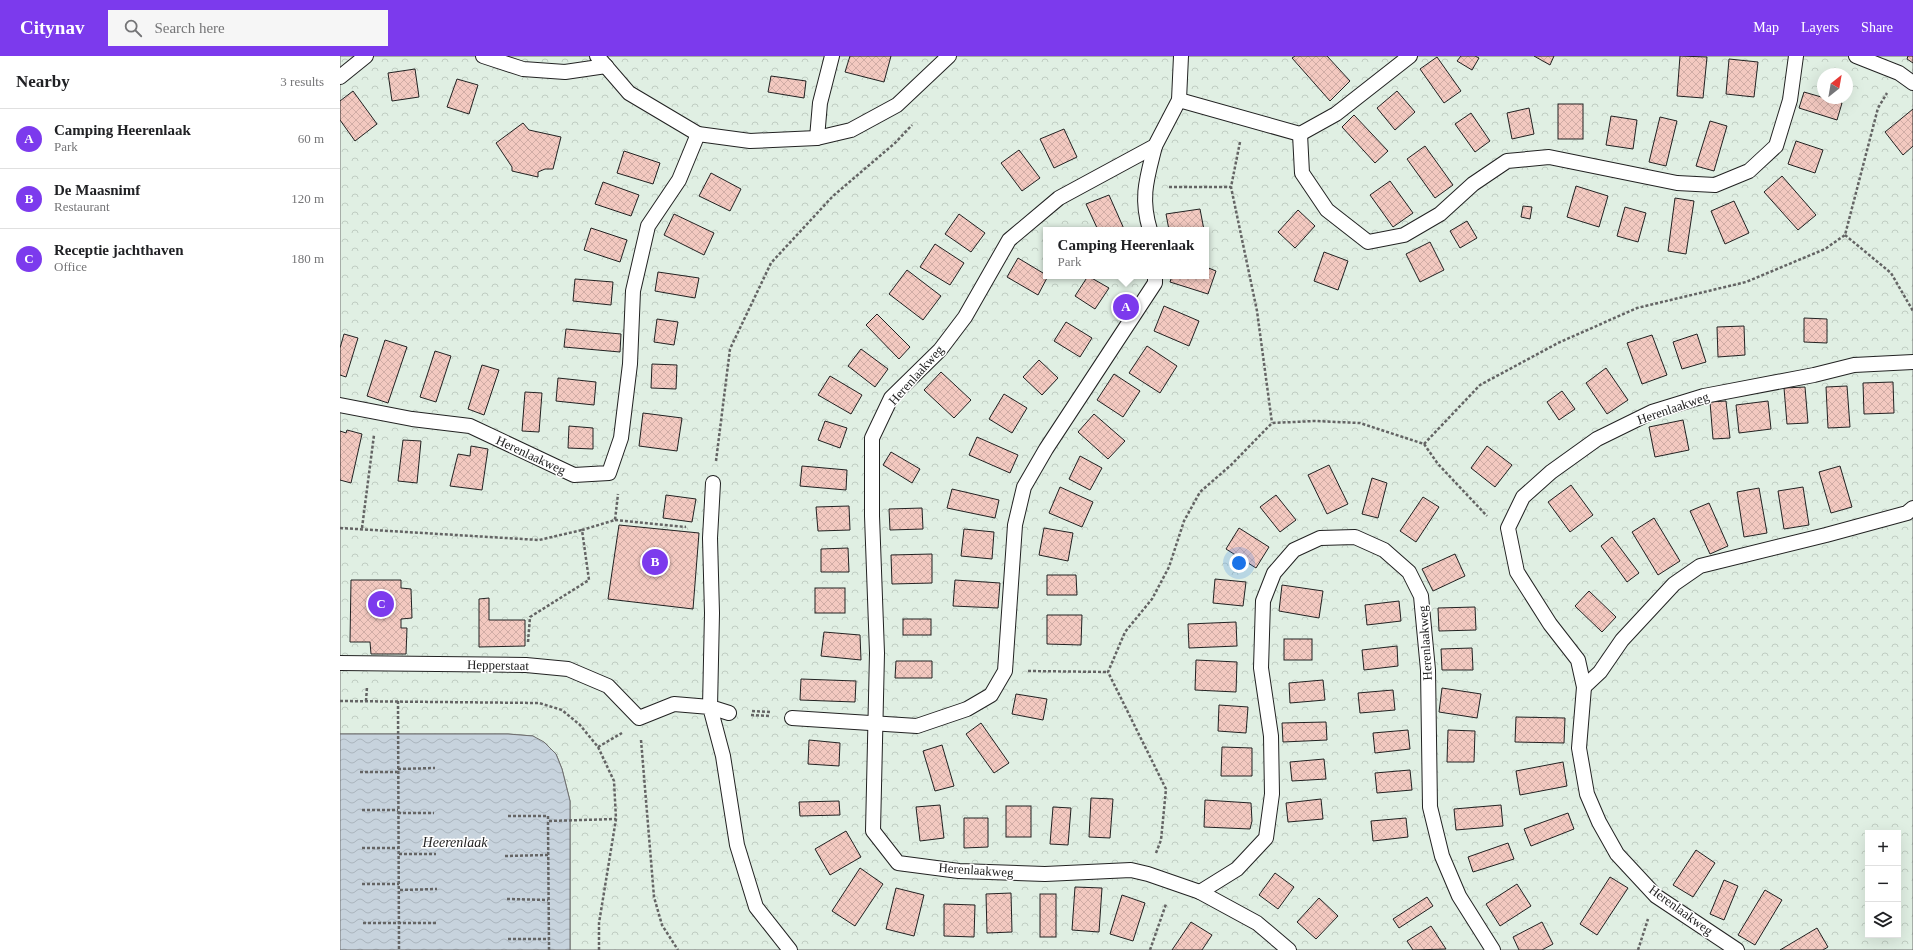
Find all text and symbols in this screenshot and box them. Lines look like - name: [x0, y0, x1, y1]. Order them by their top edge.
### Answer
- search box: [108, 10, 388, 46]
- text: Citynav: [20, 17, 84, 38]
- icon: search: [122, 17, 144, 39]
- text: Search here: [154, 20, 225, 36]
- text: Map: [1753, 20, 1779, 35]
- text: Layers: [1801, 20, 1839, 35]
- text: Share: [1861, 20, 1893, 35]
- north arrow: [1817, 68, 1853, 104]
- text: Nearby: [16, 72, 70, 91]
- text: 3 results: [280, 74, 324, 89]
- text: Camping Heerenlaak: [54, 122, 191, 138]
- text: A: [24, 131, 34, 146]
- text: 60 m: [298, 131, 324, 146]
- text: Park: [54, 139, 78, 154]
- text: De Maasnimf: [54, 182, 140, 198]
- text: B: [25, 191, 33, 206]
- text: 120 m: [291, 191, 324, 206]
- text: Restaurant: [54, 199, 110, 214]
- popup: [1043, 227, 1209, 279]
- text: Camping Heerenlaak: [1058, 237, 1194, 253]
- text: Receptie jachthaven: [54, 242, 184, 258]
- text: C: [24, 251, 34, 266]
- text: 180 m: [291, 251, 324, 266]
- text: Park: [1058, 254, 1081, 269]
- text: Office: [54, 259, 87, 274]
- pin: A: [1113, 292, 1139, 322]
- street label: Herenlaakweg: [885, 342, 947, 408]
- street label: Herenlaakweg: [1635, 389, 1711, 427]
- street label: Herenlaakweg: [494, 432, 569, 478]
- pin: B: [642, 547, 668, 577]
- your location: [1229, 553, 1249, 573]
- pin: C: [368, 589, 394, 619]
- street label: Herenlaakweg: [1415, 605, 1435, 681]
- street label: Hepperstaat: [467, 657, 530, 673]
- map controls: [1865, 830, 1901, 938]
- button: +: [1865, 830, 1901, 866]
- water label: Heerenlaak: [422, 835, 488, 850]
- street label: Herenlaakweg: [938, 860, 1014, 880]
- button: −: [1865, 866, 1901, 902]
- street label: Herenlaakweg: [1646, 882, 1716, 938]
- button: layers: [1865, 902, 1901, 938]

